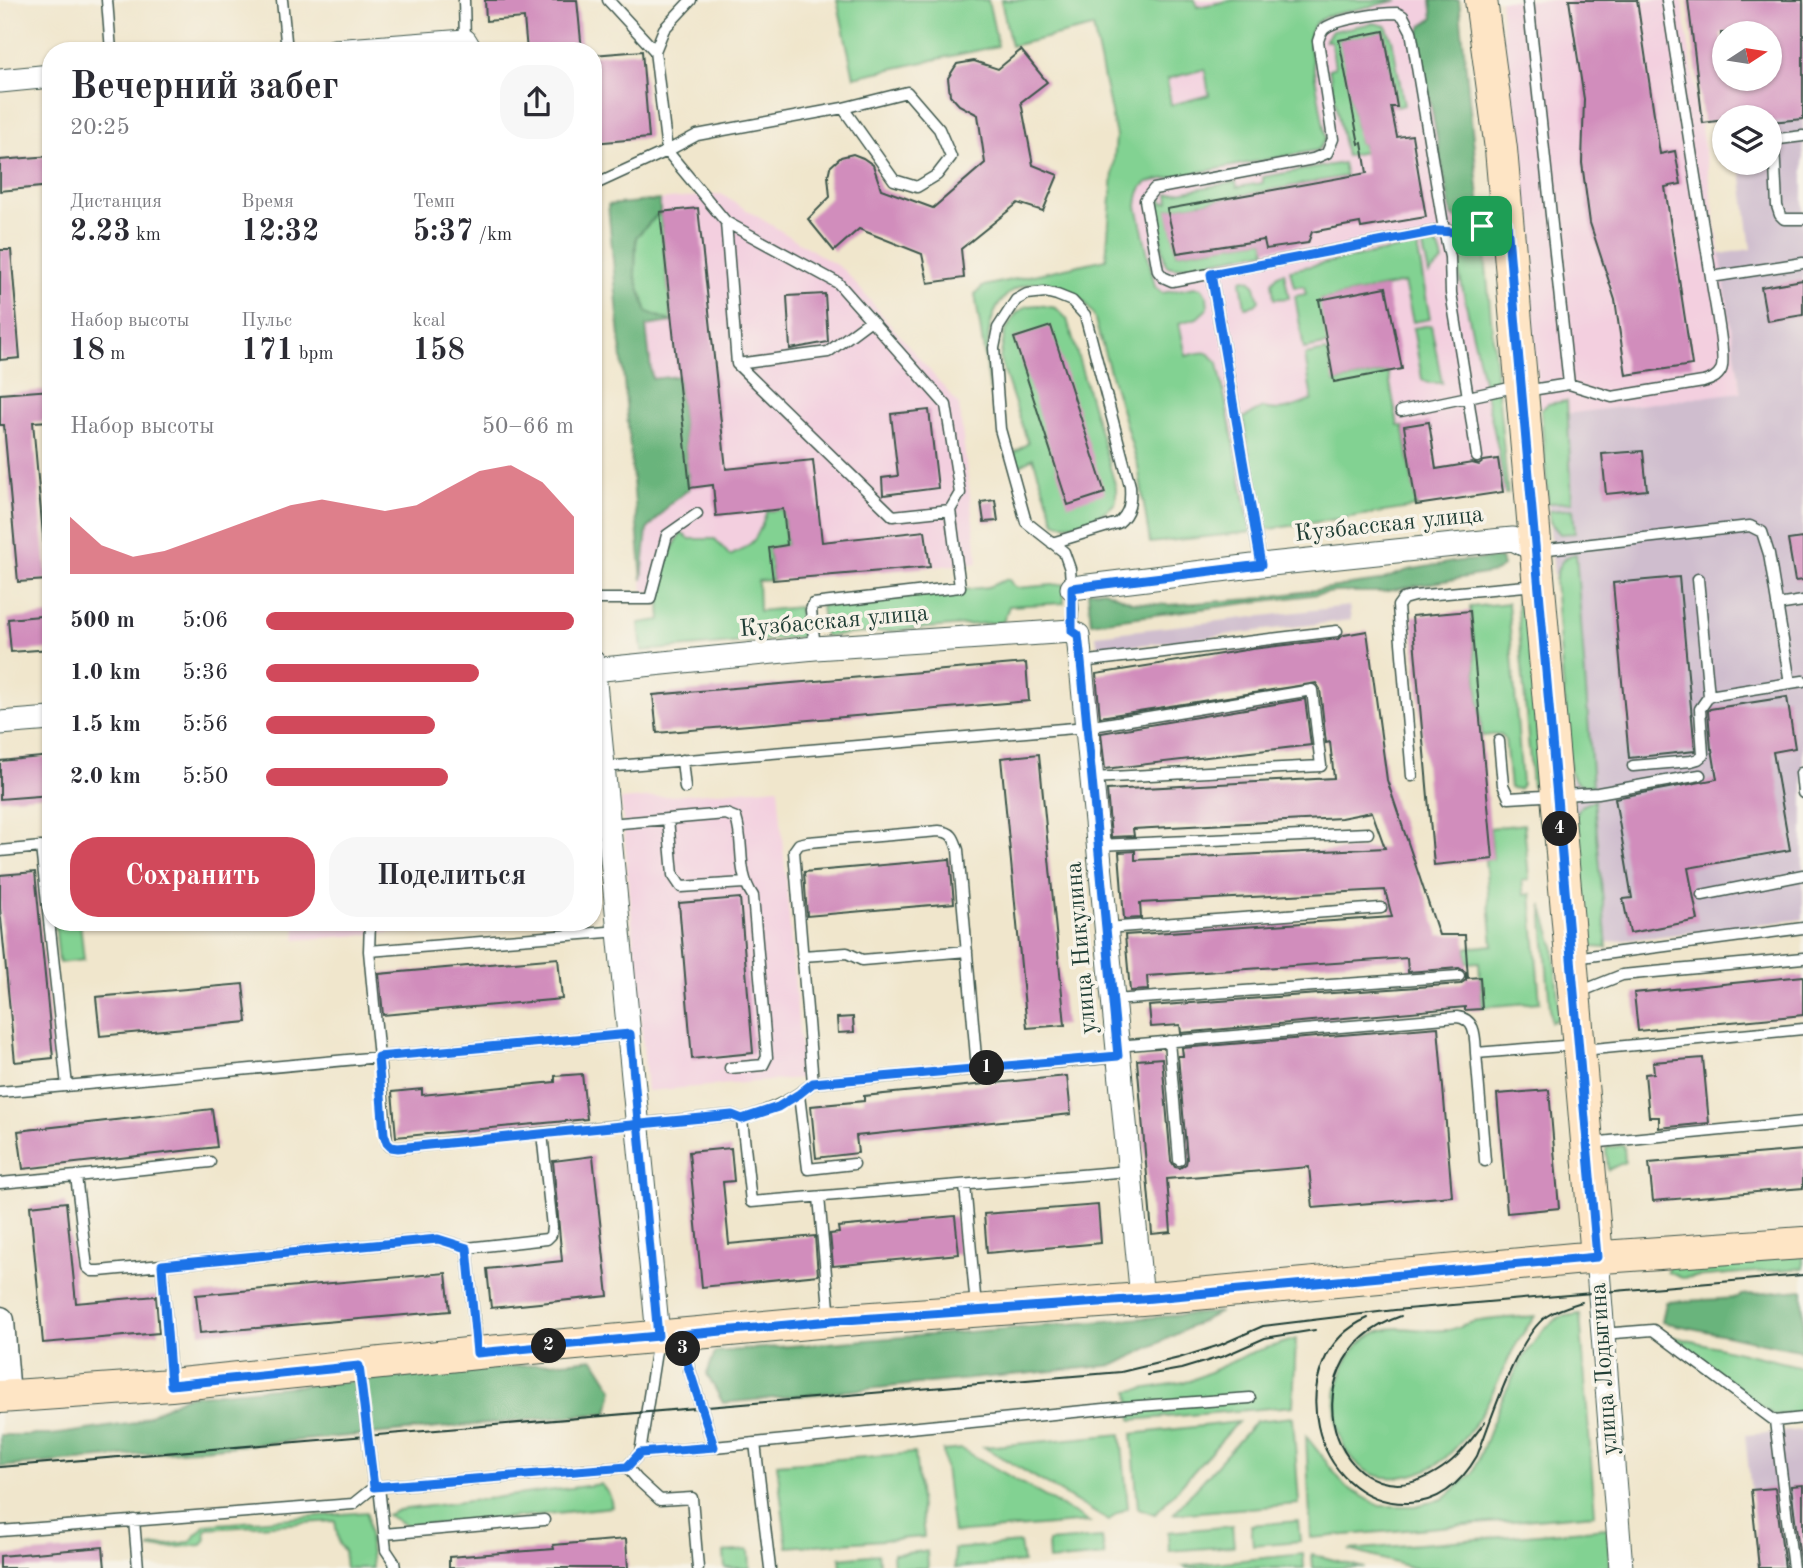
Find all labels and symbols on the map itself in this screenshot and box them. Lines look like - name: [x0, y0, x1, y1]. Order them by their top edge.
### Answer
- north arrow: [1712, 21, 1782, 91]
- pin: [1452, 196, 1512, 256]
- street label: Кузбасская улица: [1293, 503, 1485, 547]
- street label: Кузбасская улица: [738, 602, 930, 642]
- pin: 4: [1542, 812, 1578, 846]
- street label: улица Никулина: [1062, 860, 1102, 1035]
- pin: 1: [970, 1050, 1004, 1086]
- street label: улица Лодыгина: [1587, 1282, 1623, 1456]
- pin: 2: [532, 1328, 566, 1364]
- pin: 3: [666, 1332, 700, 1366]

